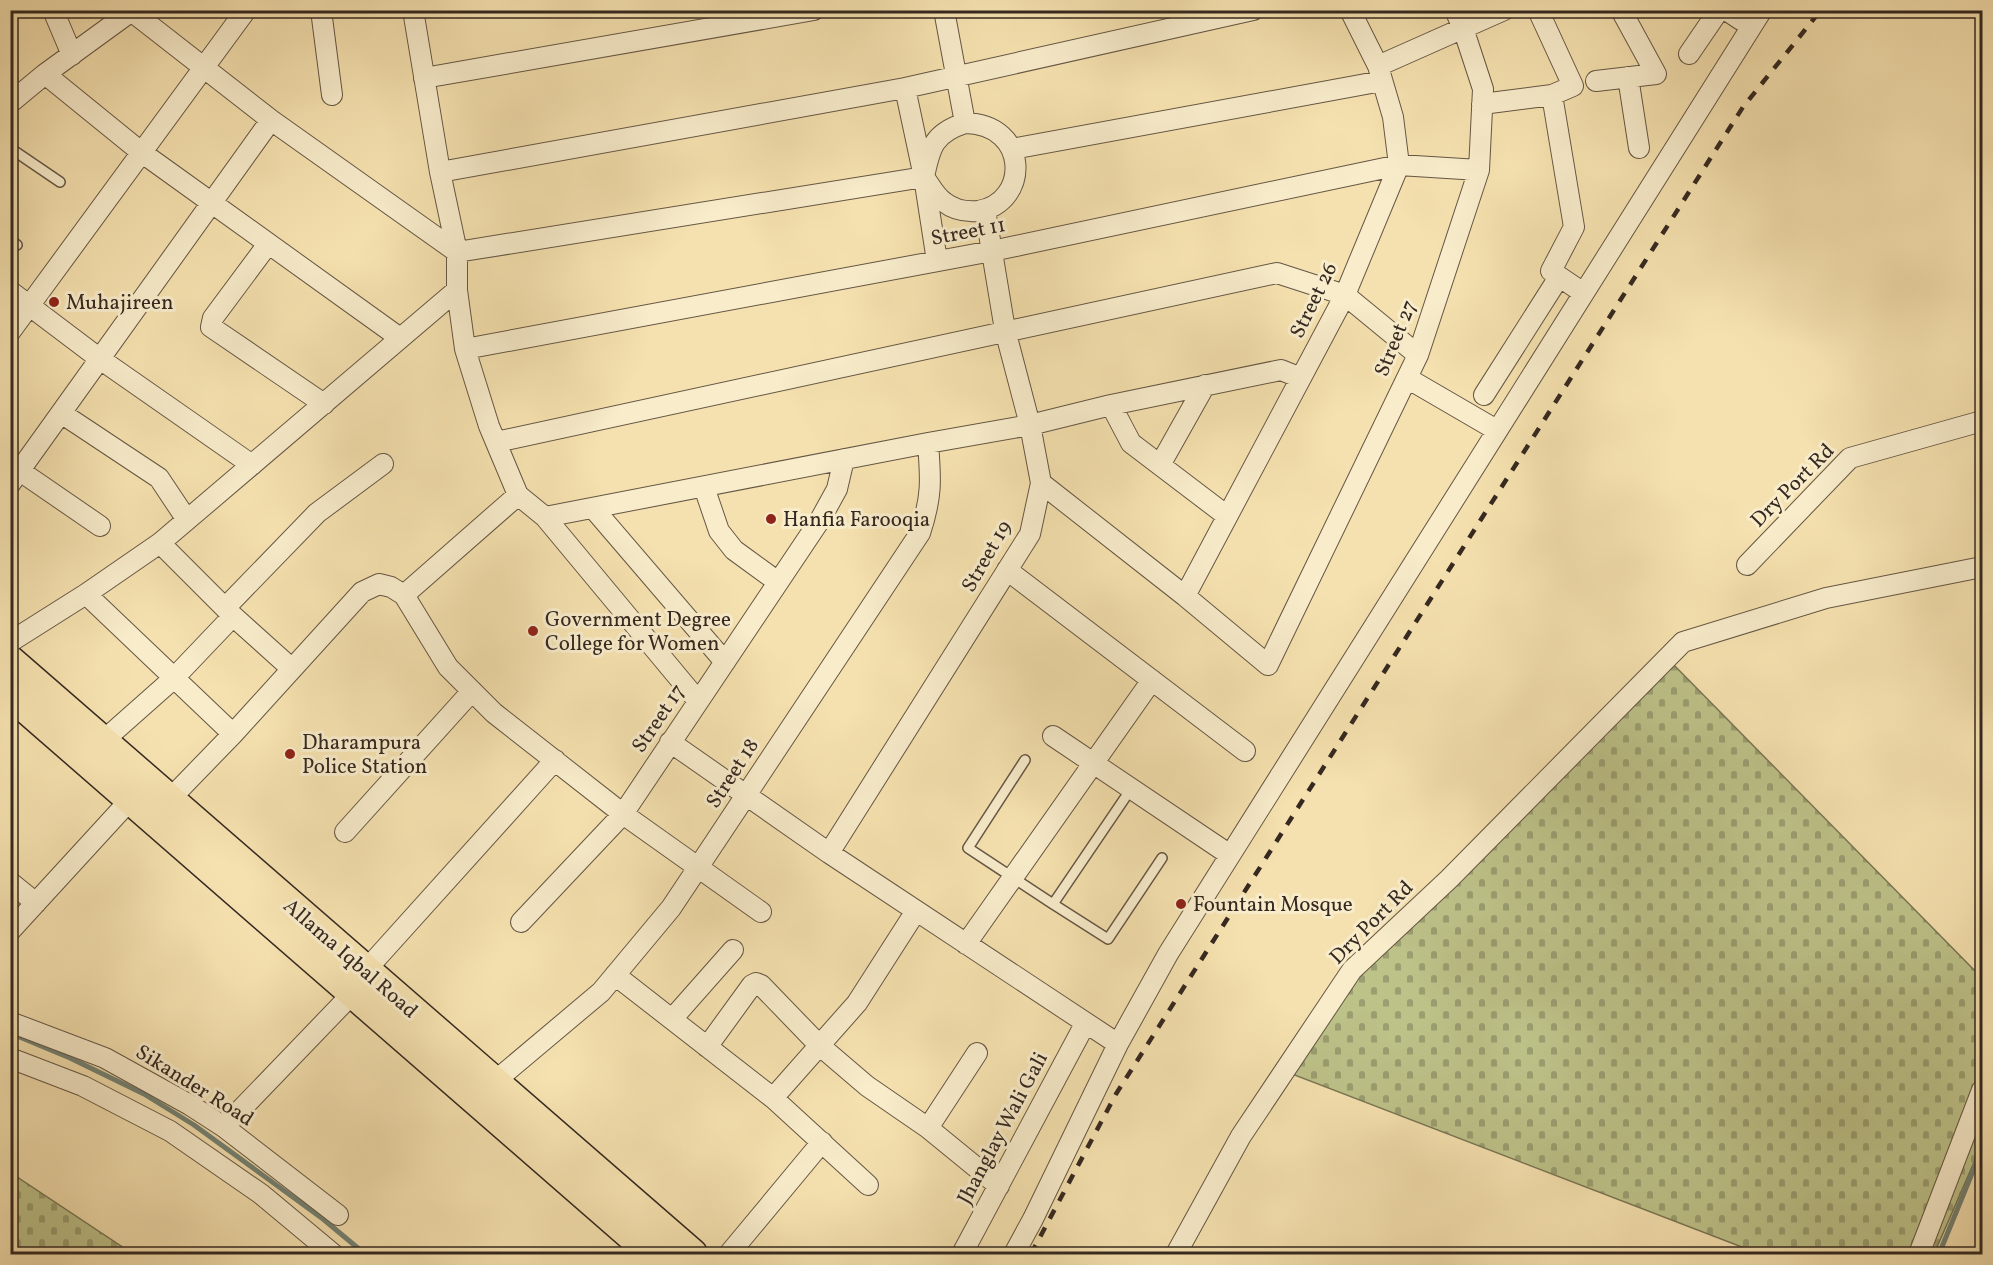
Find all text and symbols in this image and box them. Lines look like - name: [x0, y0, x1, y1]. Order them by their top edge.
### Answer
- street label: Street 11: [928, 211, 1008, 254]
- street label: Street 26: [1284, 258, 1345, 343]
- place label: Muhajireen: [66, 289, 173, 318]
- marker: Muhajireen: [47, 295, 61, 309]
- street label: Street 27: [1368, 296, 1425, 381]
- street label: Dry Port Rd: [1745, 438, 1842, 535]
- place label: Hanfia Farooqia: [783, 506, 930, 535]
- marker: Hanfia Farooqia: [764, 512, 778, 526]
- street label: Street 19: [955, 516, 1019, 598]
- place label: Government Degree College for Women: [545, 606, 731, 659]
- marker: Government Degree College for Women: [526, 624, 540, 638]
- street label: Street 17: [626, 679, 693, 759]
- place label: Dharampura Police Station: [302, 729, 427, 782]
- street label: Street 18: [700, 733, 767, 814]
- marker: Dharampura Police Station: [283, 747, 297, 761]
- street label: Dry Port Rd: [1324, 875, 1421, 972]
- place label: Fountain Mosque: [1193, 891, 1353, 920]
- street label: Allama Iqbal Road: [276, 892, 424, 1026]
- marker: Fountain Mosque: [1174, 897, 1188, 911]
- street label: Sikander Road: [129, 1038, 259, 1134]
- street label: Jhanglay Wali Gali: [951, 1047, 1056, 1210]

